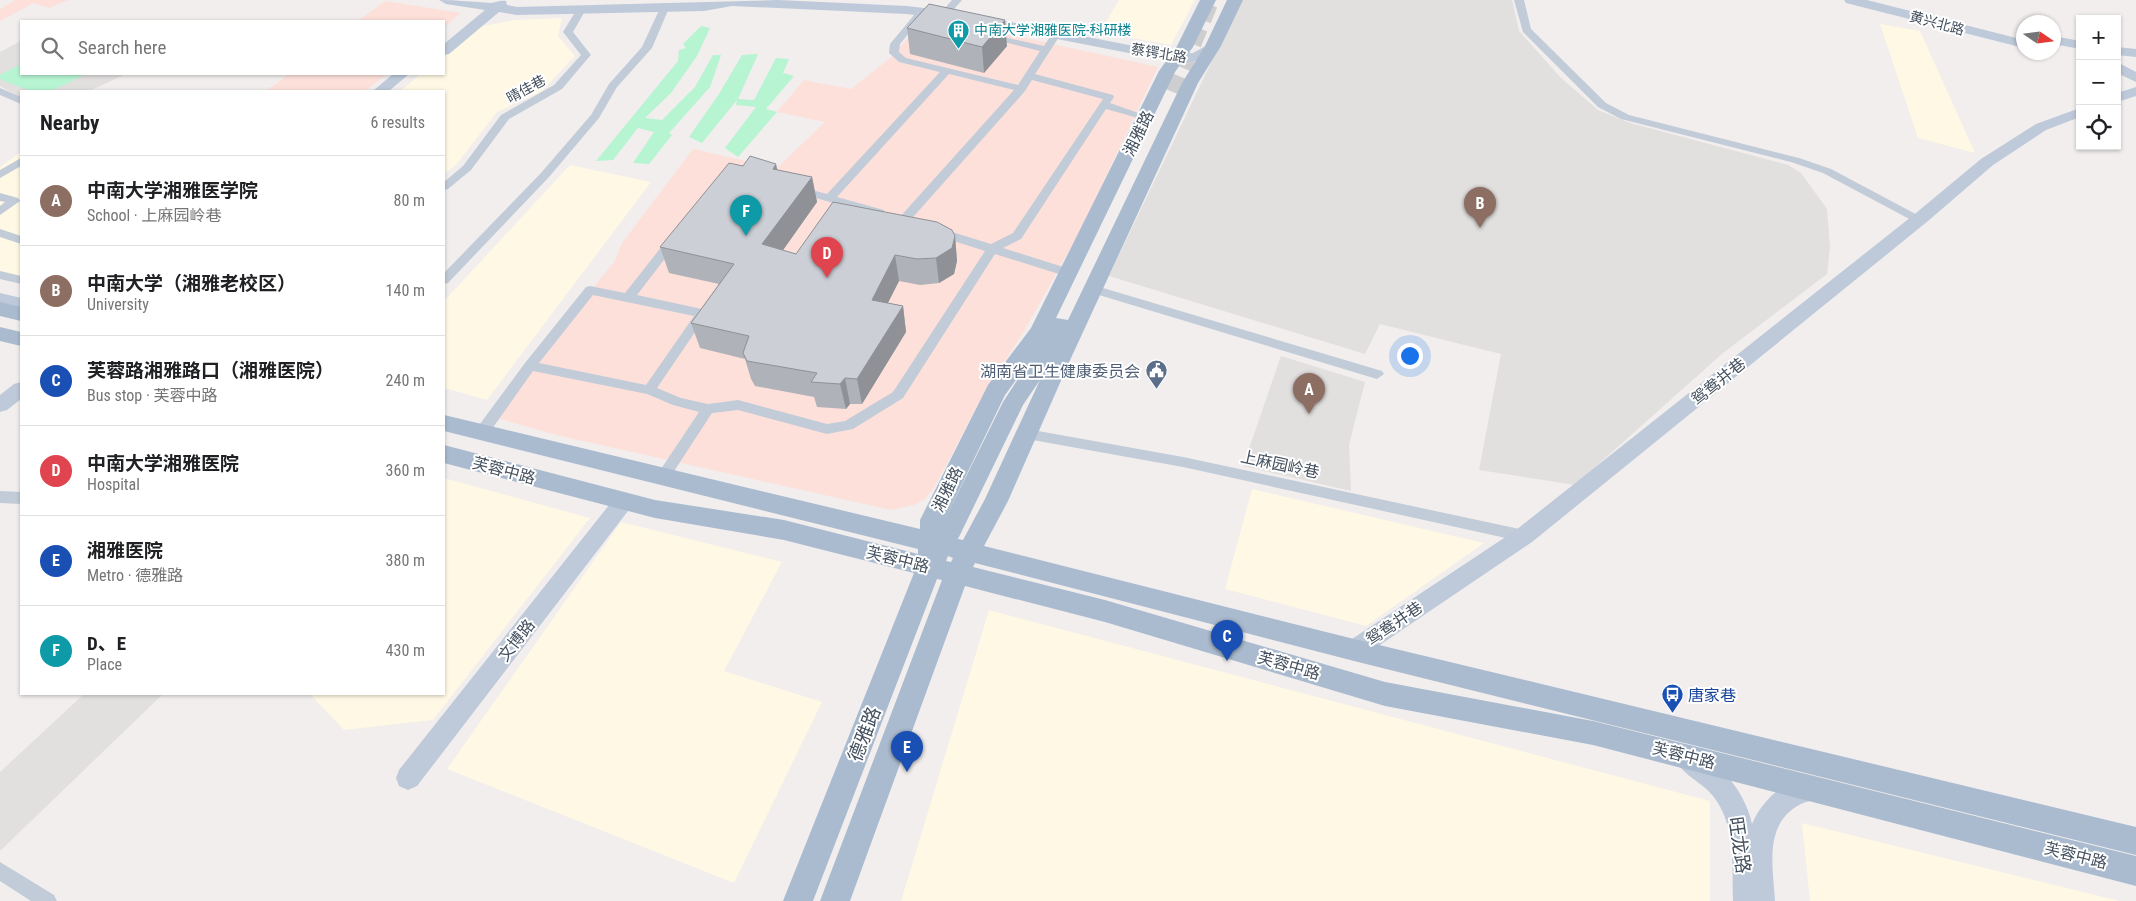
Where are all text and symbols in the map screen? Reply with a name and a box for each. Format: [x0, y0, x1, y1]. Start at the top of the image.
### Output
street label: 黄兴北路 [1908, 8, 1966, 38]
north arrow [2016, 15, 2061, 60]
map controls [2076, 15, 2121, 150]
button: + [2076, 15, 2121, 60]
building icon: 中南大学湘雅医院-科研楼 [946, 18, 970, 49]
search box [20, 20, 445, 75]
place label: 中南大学湘雅医院-科研楼 [974, 22, 1131, 38]
icon: search [38, 34, 66, 62]
text: Search here [78, 36, 166, 59]
street label: 蔡锷北路 [1130, 41, 1188, 65]
button: − [2076, 60, 2121, 105]
street label: 晴佳巷 [504, 72, 548, 106]
button: locate [2076, 105, 2121, 150]
street label: 湘雅路 [1119, 107, 1158, 159]
text: Nearby [40, 111, 99, 135]
text: 6 results [370, 113, 425, 132]
text: 中南大学湘雅医学院 [87, 179, 258, 202]
pin: B [1464, 187, 1496, 228]
text: A [51, 191, 61, 210]
text: 80 m [393, 191, 425, 210]
pin: F [730, 195, 762, 236]
text: School · 上麻园岭巷 [87, 206, 221, 225]
pin: D [811, 237, 843, 278]
text: 中南大学（湘雅老校区） [87, 272, 296, 295]
text: B [52, 281, 60, 300]
text: 140 m [386, 281, 425, 300]
text: University [87, 295, 149, 314]
your location [1397, 343, 1423, 369]
street label: 鸳鸯井巷 [1687, 354, 1749, 409]
text: 芙蓉路湘雅路口（湘雅医院） [87, 359, 334, 382]
public building icon: 湖南省卫生健康委员会 [1144, 359, 1168, 390]
place label: 湖南省卫生健康委员会 [980, 362, 1140, 381]
text: C [51, 371, 61, 390]
text: 240 m [386, 371, 425, 390]
pin: A [1293, 373, 1325, 414]
text: Bus stop · 芙蓉中路 [87, 386, 217, 405]
street label: 上麻园岭巷 [1239, 447, 1321, 482]
text: 中南大学湘雅医院 [87, 452, 239, 475]
street label: 芙蓉中路 [470, 453, 537, 488]
text: D [51, 461, 61, 480]
text: 360 m [386, 461, 425, 480]
street label: 湘雅路 [928, 463, 967, 515]
text: Hospital [87, 475, 140, 494]
text: 湘雅医院 [87, 539, 163, 562]
street label: 芙蓉中路 [865, 543, 931, 576]
text: E [52, 551, 60, 570]
text: 380 m [386, 551, 425, 570]
text: Metro · 德雅路 [87, 566, 183, 585]
street label: 鸳鸯井巷 [1362, 598, 1426, 649]
street label: 文博路 [494, 616, 539, 665]
pin: C [1211, 620, 1243, 661]
text: D、E [87, 632, 126, 655]
text: F [52, 641, 60, 660]
text: 430 m [386, 641, 425, 660]
street label: 芙蓉中路 [1255, 648, 1322, 683]
text: Place [87, 655, 122, 674]
bus stop icon: 唐家巷 [1660, 683, 1684, 714]
place label: 唐家巷 [1688, 686, 1736, 705]
street label: 德雅路 [844, 703, 885, 765]
pin: E [891, 731, 923, 772]
street label: 芙蓉中路 [1651, 739, 1717, 772]
street label: 旺龙路 [1724, 815, 1755, 875]
street label: 芙蓉中路 [2043, 839, 2109, 872]

